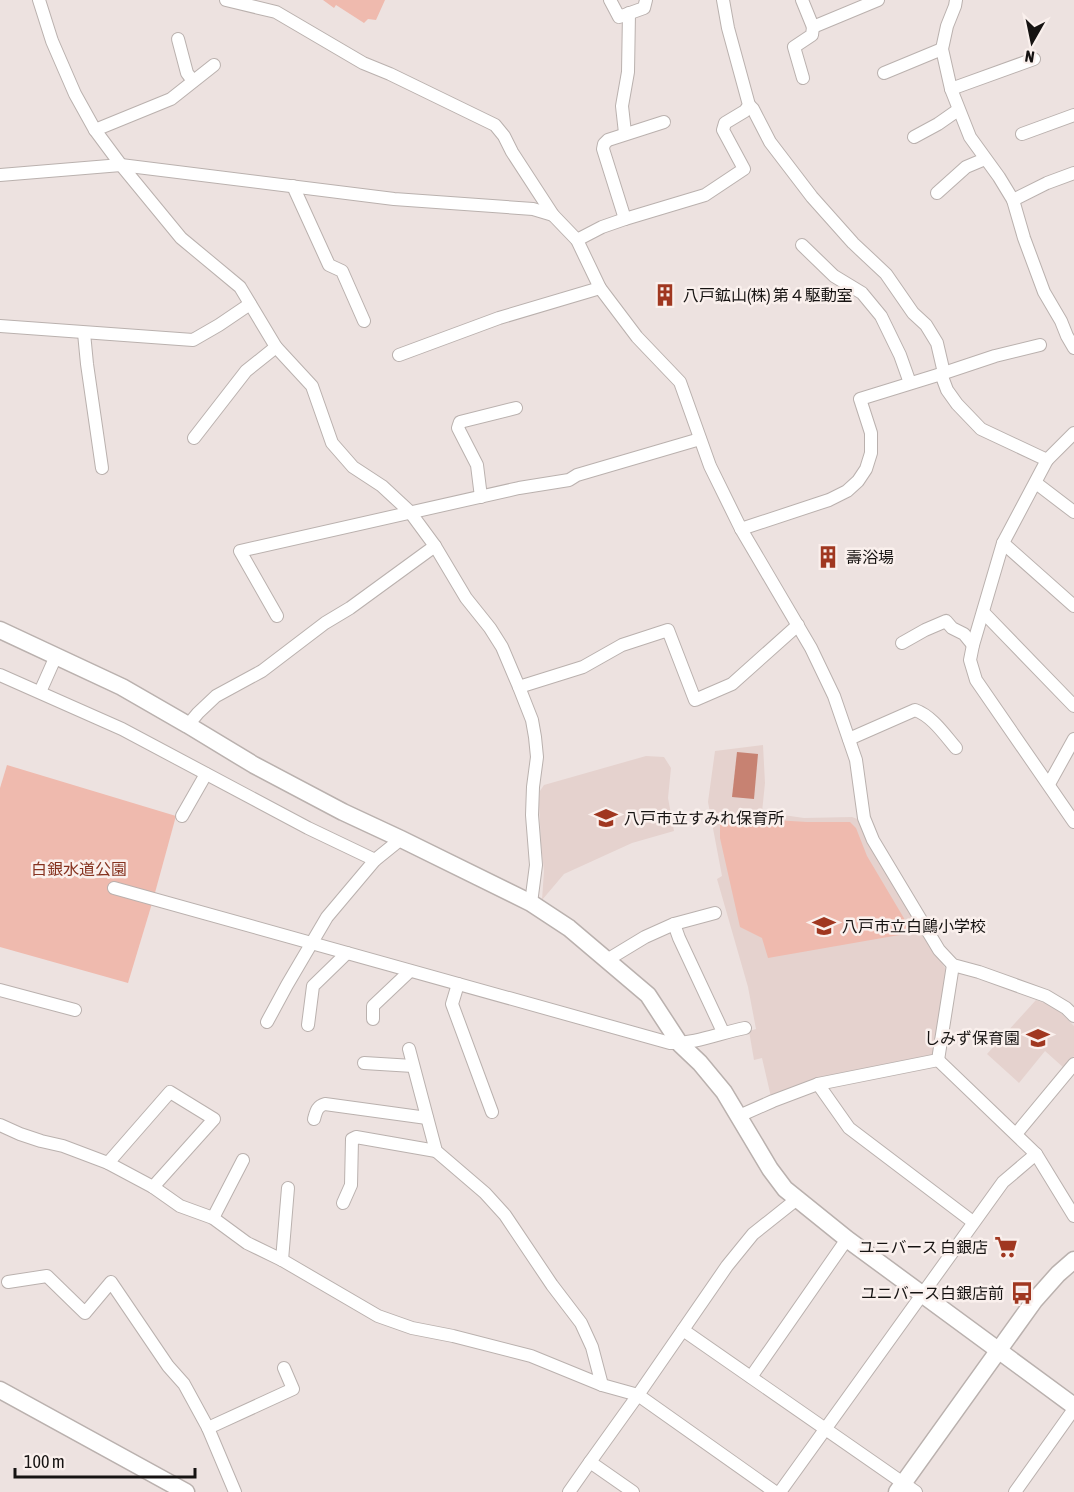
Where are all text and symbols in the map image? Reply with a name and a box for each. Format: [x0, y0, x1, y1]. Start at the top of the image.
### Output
north arrow [1002, 12, 1062, 72]
text: N [1024, 47, 1036, 66]
building icon: 八戸鉱山(株) 第４駆動室 [652, 282, 678, 308]
place label: 八戸鉱山(株) 第４駆動室 [683, 286, 853, 305]
building icon: 壽浴場 [815, 544, 841, 570]
place label: 壽浴場 [846, 548, 894, 566]
school or university icon: 八戸市立すみれ保育所 [593, 805, 619, 831]
place label: 八戸市立すみれ保育所 [624, 809, 784, 827]
park label: 白銀水道公園 [31, 860, 127, 878]
school or university icon: 八戸市立白鷗小学校 [811, 913, 837, 939]
place label: 八戸市立白鷗小学校 [842, 917, 986, 935]
school or university icon: しみず保育園 [1025, 1025, 1051, 1051]
place label: しみず保育園 [924, 1029, 1020, 1047]
supermarket icon: ユニバース 白銀店 [993, 1234, 1019, 1260]
place label: ユニバース 白銀店 [859, 1238, 988, 1256]
bus stop icon: ユニバース白銀店前 [1009, 1280, 1035, 1306]
place label: ユニバース白銀店前 [861, 1284, 1004, 1302]
scale bar [15, 1441, 195, 1479]
text: 100 m [24, 1451, 65, 1472]

